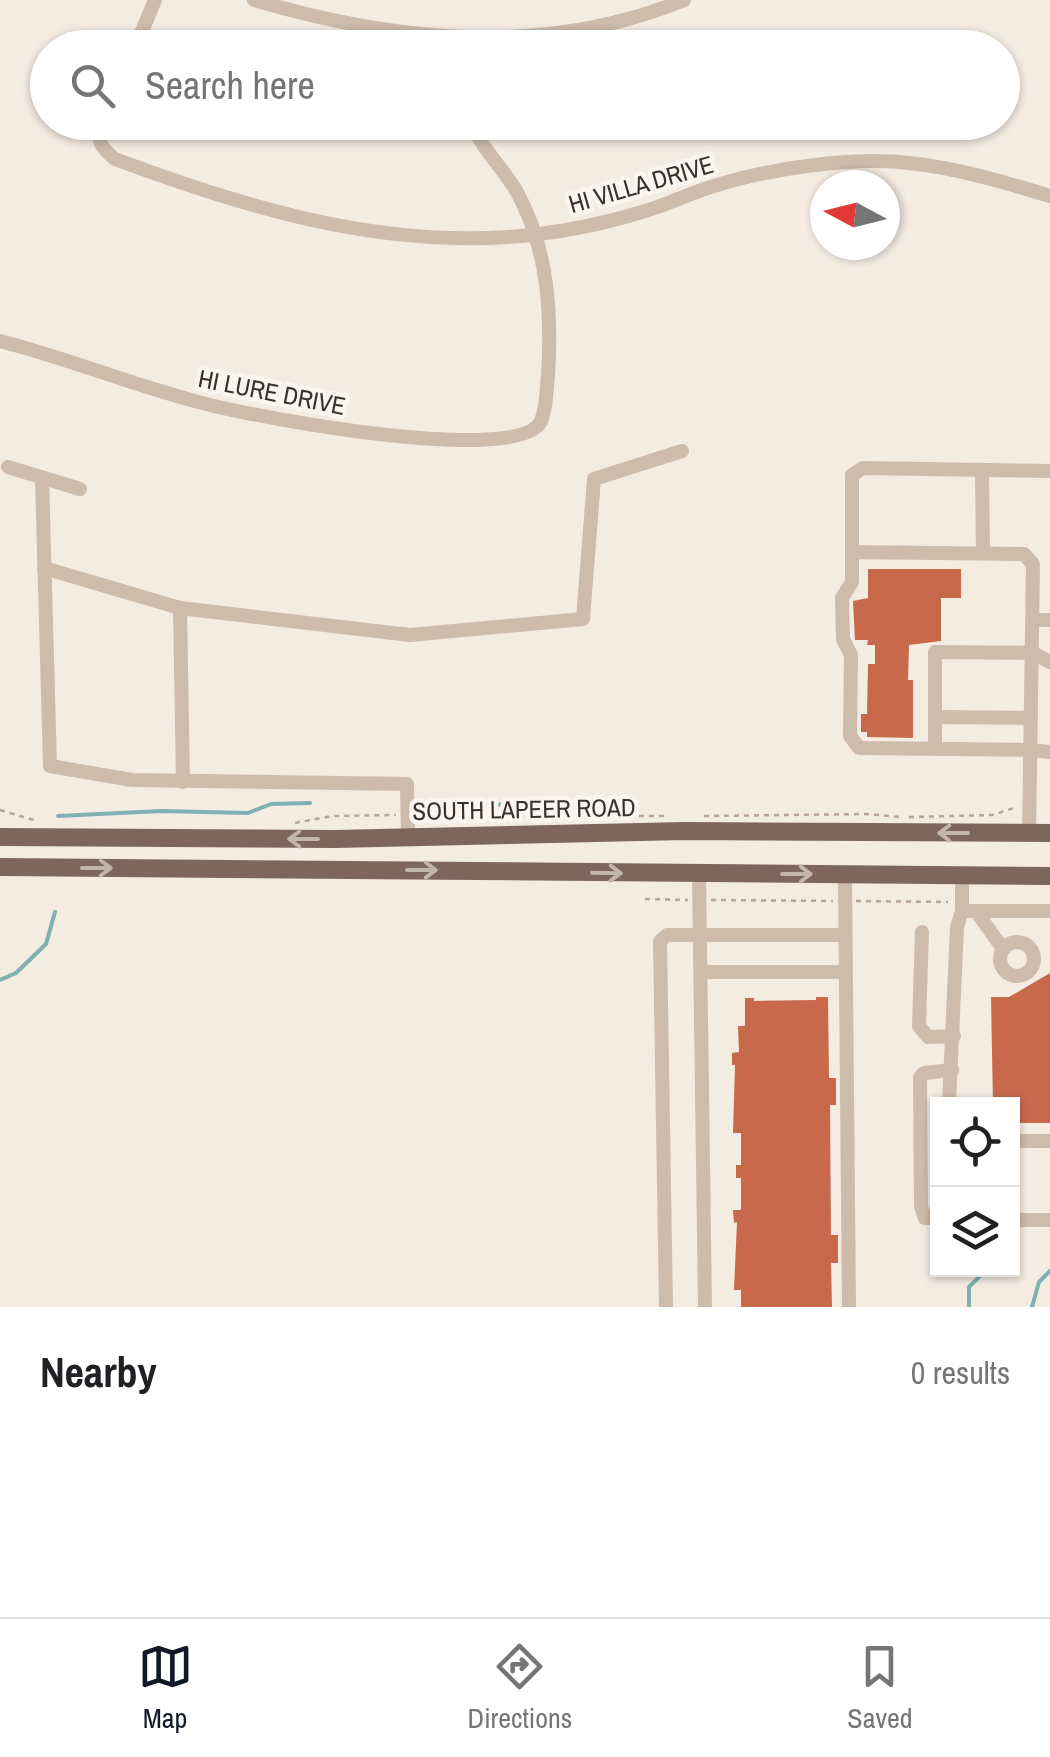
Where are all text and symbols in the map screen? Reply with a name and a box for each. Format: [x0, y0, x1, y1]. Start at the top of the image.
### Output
search box [30, 30, 1020, 140]
icon: search [65, 58, 120, 113]
text: Search here [145, 60, 315, 111]
street label: HI VILLA DRIVE [565, 147, 717, 221]
north arrow [810, 170, 900, 260]
street label: HI LURE DRIVE [196, 361, 348, 423]
street label: SOUTH LAPEER ROAD [412, 790, 636, 828]
one-way arrow [937, 824, 970, 842]
one-way arrow [287, 829, 319, 848]
one-way arrow [80, 858, 113, 878]
one-way arrow [406, 860, 438, 880]
one-way arrow [590, 864, 622, 882]
one-way arrow [780, 864, 812, 884]
map controls [930, 1097, 1020, 1277]
button: locate [930, 1097, 1020, 1187]
button: layers [930, 1187, 1020, 1277]
text: Nearby [40, 1344, 157, 1400]
text: 0 results [911, 1351, 1010, 1394]
tab: Map [138, 1639, 193, 1737]
tab: Directions [468, 1639, 572, 1737]
tab: Saved [847, 1639, 912, 1737]

